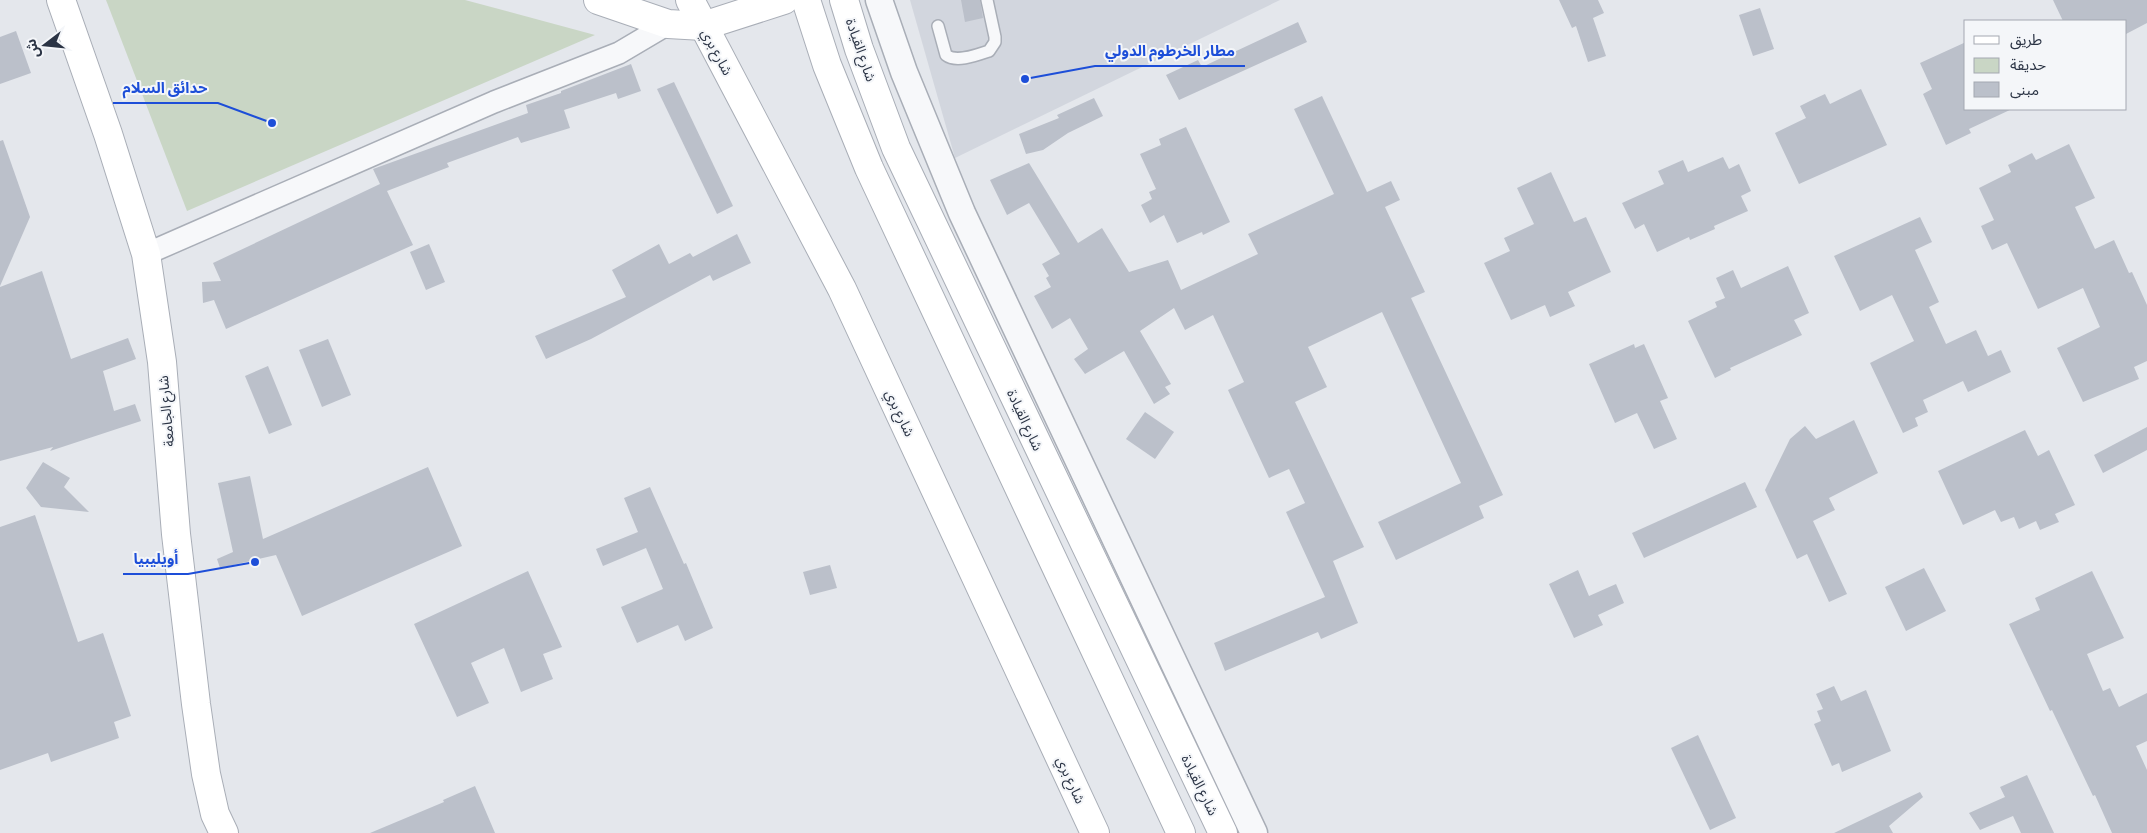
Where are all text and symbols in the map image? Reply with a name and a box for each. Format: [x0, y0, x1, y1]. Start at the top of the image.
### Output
street label: شارع القيادة [840, 16, 880, 85]
north arrow [20, 20, 70, 70]
legend [1964, 20, 2127, 110]
street label: شارع بري [695, 26, 737, 79]
text: طريق [2010, 30, 2042, 51]
text: ش [21, 36, 46, 60]
callout: مطار الخرطوم الدولي [1095, 36, 1245, 66]
text: مطار الخرطوم الدولي [1105, 41, 1235, 62]
text: حديقة [2010, 55, 2046, 76]
callout: حدائق السلام [113, 73, 218, 103]
text: حدائق السلام [123, 78, 208, 99]
text: مبنى [2010, 80, 2039, 101]
street label: شارع الجامعة [154, 374, 180, 447]
street label: شارع القيادة [1001, 386, 1047, 454]
street label: شارع بري [879, 387, 919, 440]
callout: أويليبيا [123, 544, 188, 574]
text: أويليبيا [134, 549, 178, 570]
street label: شارع القيادة [1176, 752, 1222, 819]
street label: شارع بري [1051, 753, 1089, 807]

